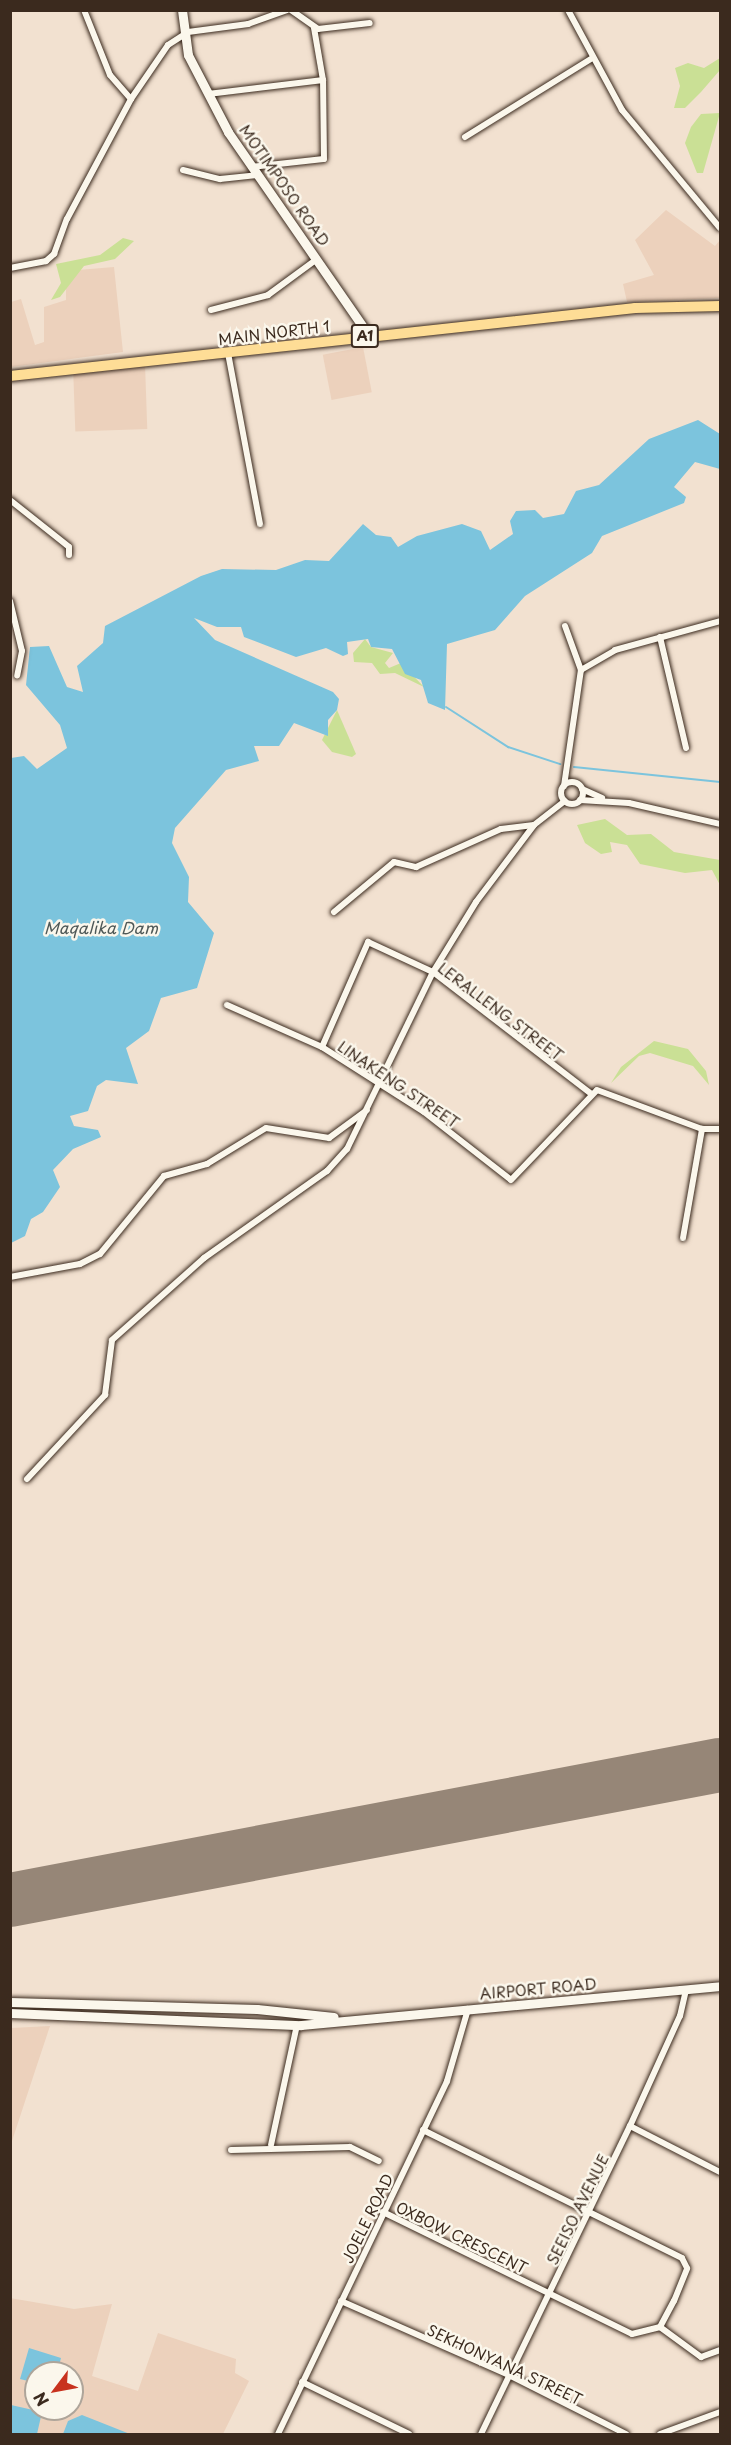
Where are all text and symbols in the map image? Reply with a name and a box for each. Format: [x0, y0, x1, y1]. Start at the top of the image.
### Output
street label: MOTIMPOSO ROAD [236, 120, 334, 250]
street label: MAIN NORTH 1 [216, 316, 332, 348]
road number: A1 [350, 325, 380, 347]
water label: Maqalika Dam [44, 917, 158, 937]
street label: LERALLENG STREET [434, 958, 568, 1064]
street label: LINAKENG STREET [335, 1036, 463, 1132]
street label: AIRPORT ROAD [479, 1974, 597, 2002]
street label: SEEISO AVENUE [542, 2151, 612, 2267]
street label: JOELE ROAD [337, 2170, 397, 2266]
street label: OXBOW CRESCENT [393, 2197, 531, 2277]
street label: SEKHONYANA STREET [424, 2320, 586, 2408]
north arrow [24, 2361, 84, 2421]
text: N [27, 2388, 54, 2411]

